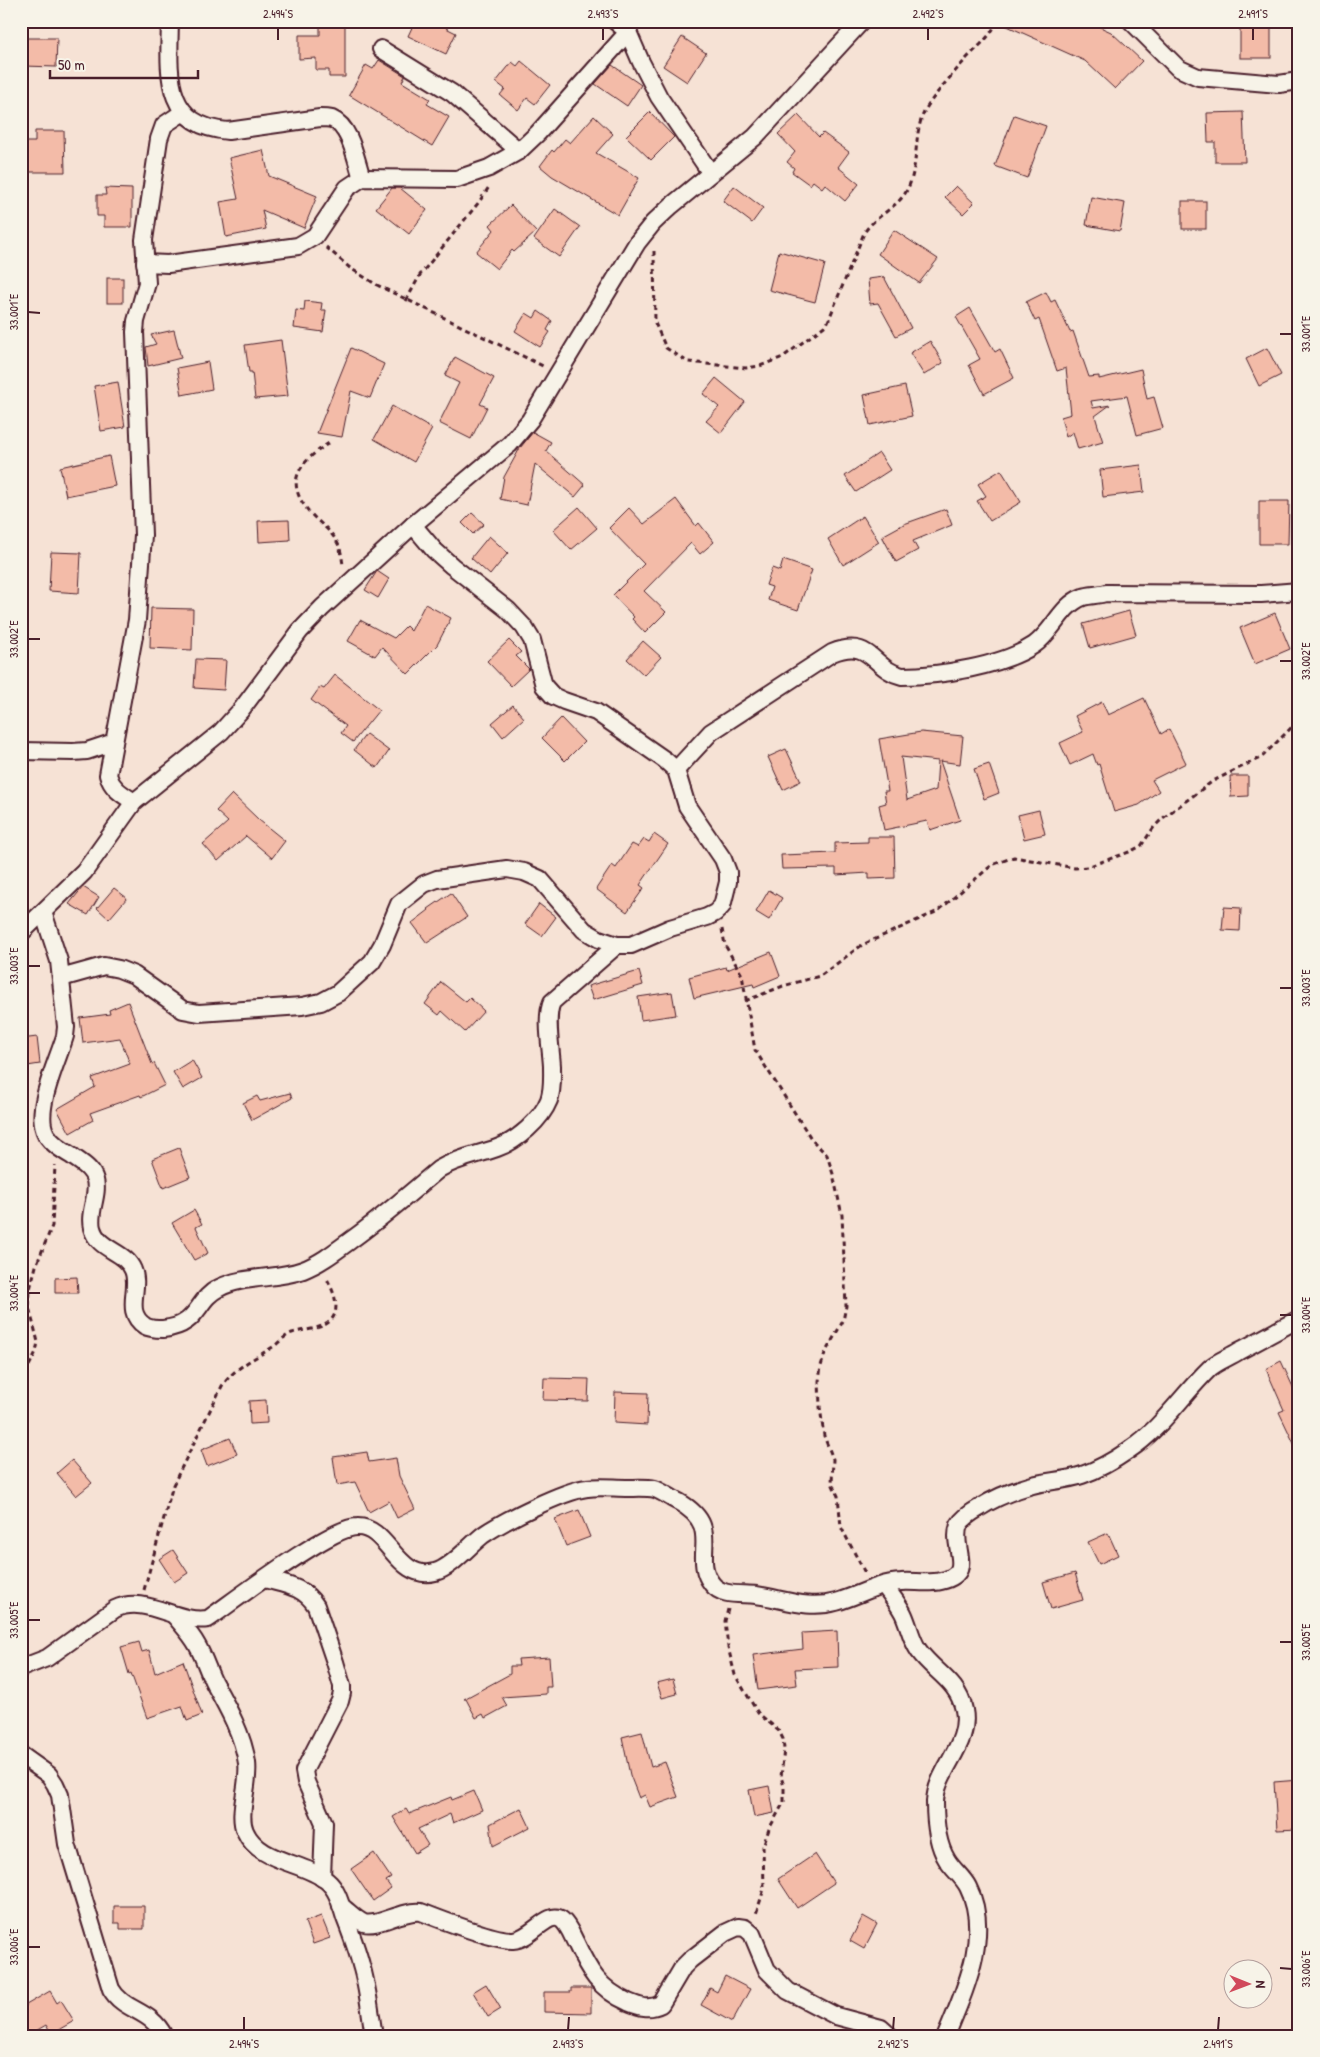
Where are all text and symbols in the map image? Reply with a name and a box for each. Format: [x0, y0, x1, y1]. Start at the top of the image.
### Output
text: 2.494°S [263, 5, 293, 22]
text: 2.493°S [588, 5, 619, 22]
text: 2.492°S [913, 5, 944, 22]
text: 2.491°S [1238, 5, 1268, 22]
scale bar [50, 48, 198, 80]
text: 50 m [58, 54, 85, 75]
text: 33.001°E [5, 293, 22, 330]
text: 33.001°E [1297, 315, 1314, 352]
text: 33.002°E [5, 619, 22, 658]
text: 33.002°E [1297, 641, 1314, 680]
text: 33.003°E [5, 947, 22, 985]
text: 33.003°E [1297, 969, 1314, 1007]
text: 33.004°E [5, 1274, 22, 1311]
text: 33.004°E [1297, 1296, 1314, 1333]
text: 33.005°E [5, 1601, 22, 1639]
text: 33.005°E [1297, 1623, 1314, 1661]
text: 33.006°E [5, 1928, 22, 1965]
text: 33.006°E [1297, 1950, 1314, 1987]
north arrow [1222, 1960, 1272, 2010]
text: N [1252, 1980, 1271, 1989]
text: 2.494°S [229, 2035, 259, 2052]
text: 2.493°S [553, 2035, 584, 2052]
text: 2.492°S [878, 2035, 909, 2052]
text: 2.491°S [1203, 2035, 1233, 2052]

